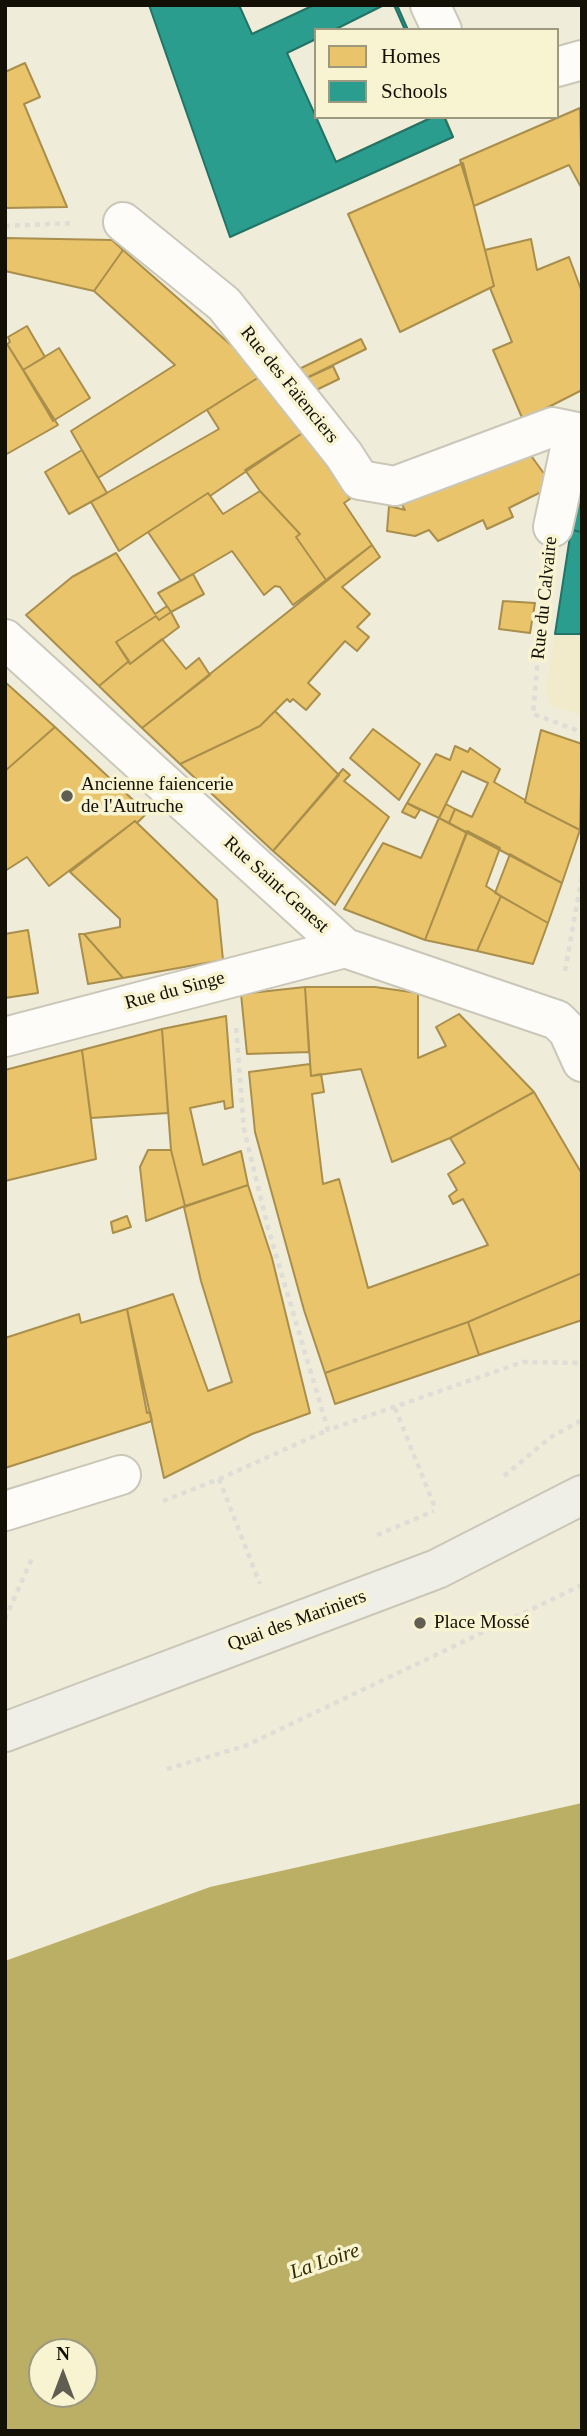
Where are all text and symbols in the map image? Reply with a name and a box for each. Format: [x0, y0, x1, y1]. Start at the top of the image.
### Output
legend [314, 28, 559, 119]
text: Homes [381, 44, 441, 68]
text: Schools [381, 79, 448, 103]
street label: Rue des Faïenciers [235, 322, 343, 448]
street label: Rue du Calvaire [527, 535, 563, 661]
place label: Ancienne faiencerie de l'Autruche [81, 774, 233, 818]
marker: Ancienne faiencerie de l'Autruche [59, 788, 75, 804]
street label: Rue Saint-Genest [219, 832, 333, 938]
street label: Rue du Singe [123, 967, 227, 1015]
street label: Quai des Mariniers [225, 1585, 369, 1657]
place label: Place Mossé [434, 1612, 530, 1634]
marker: Place Mossé [412, 1615, 428, 1631]
water label: La Loire [287, 2238, 363, 2286]
north arrow [28, 2338, 98, 2408]
text: N [56, 2343, 70, 2364]

